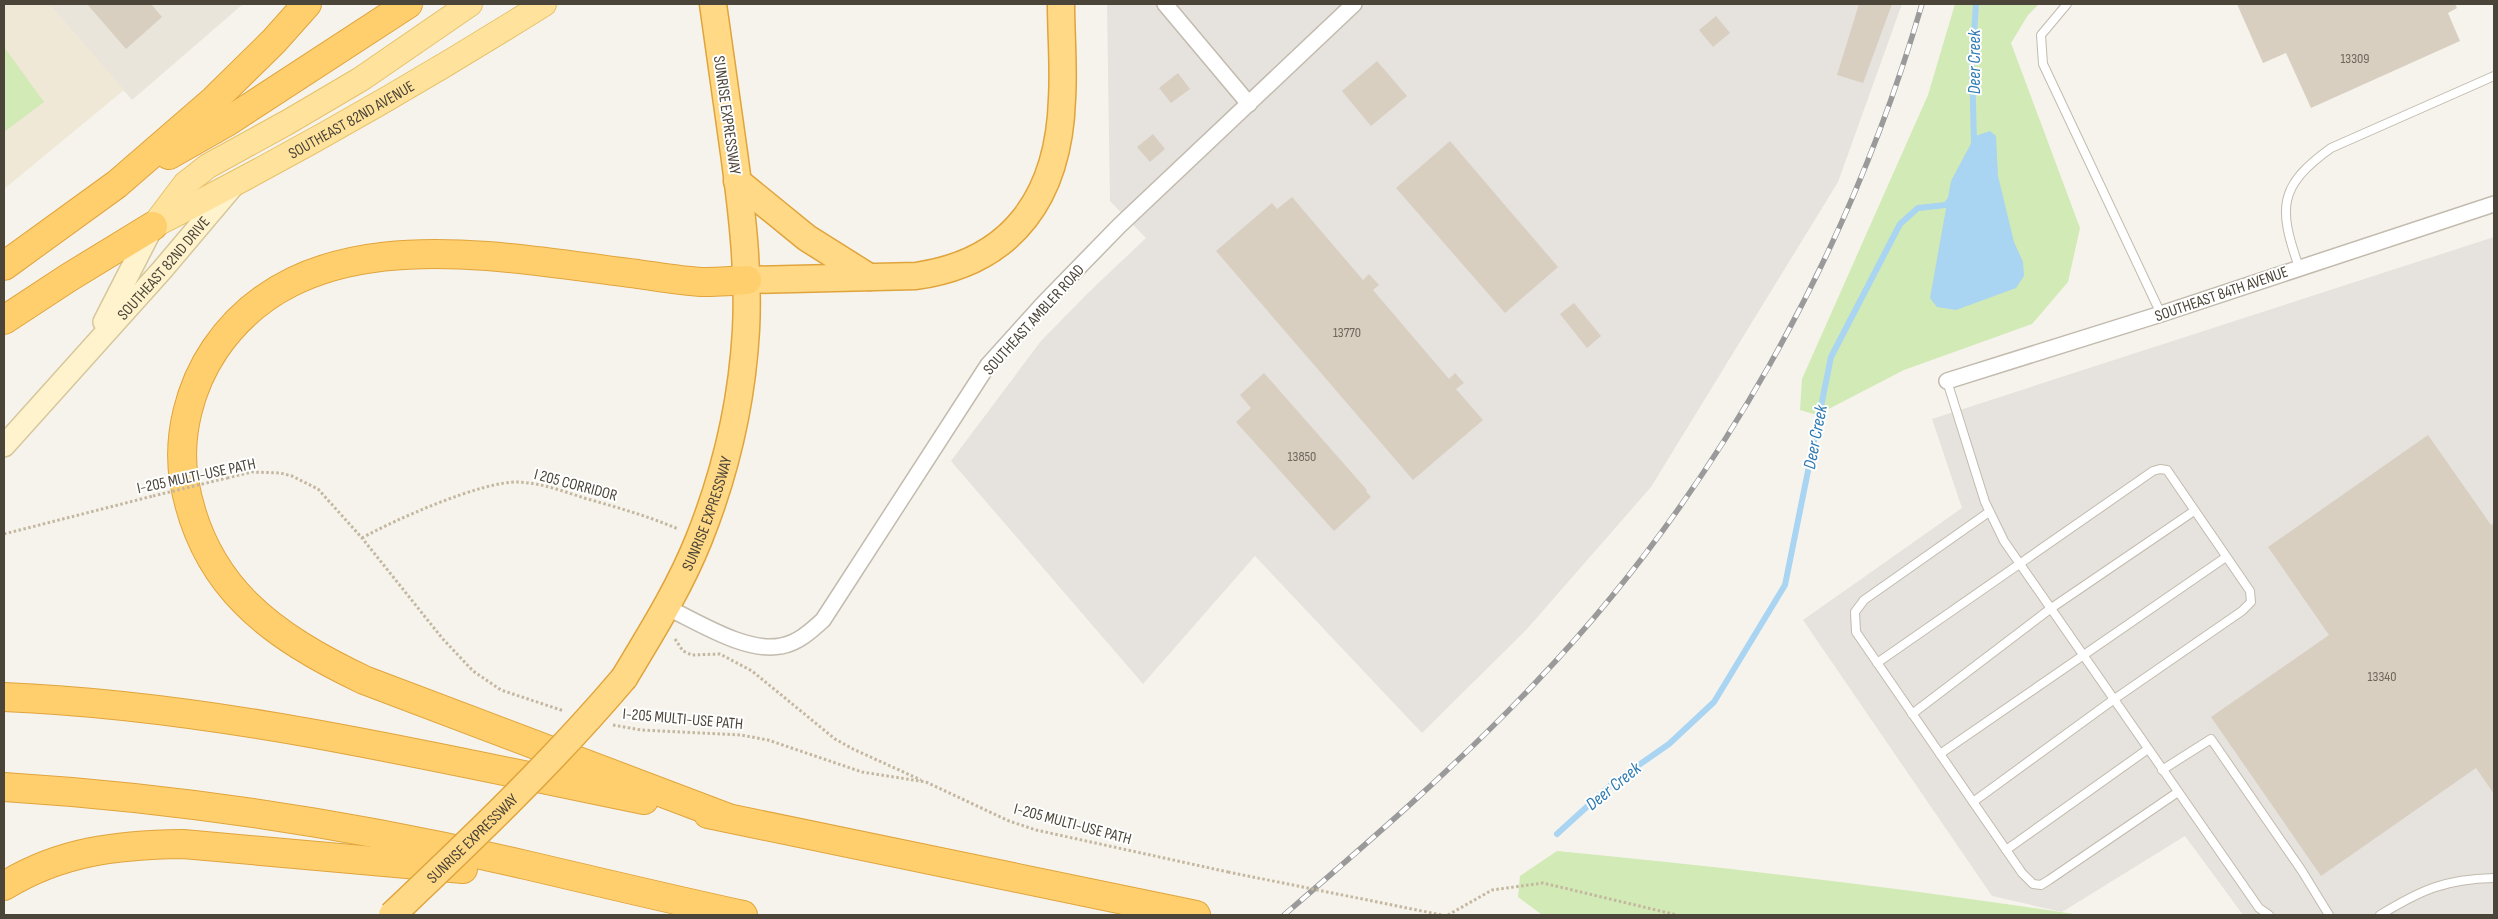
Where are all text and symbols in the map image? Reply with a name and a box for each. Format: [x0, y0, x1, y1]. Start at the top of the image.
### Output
water label: Deer Creek [1964, 28, 1985, 94]
house number: 13309 [2340, 50, 2370, 67]
street label: SUNRISE EXPRESSWAY [709, 55, 744, 176]
street label: SOUTHEAST 82ND AVENUE [285, 77, 418, 164]
street label: SOUTHEAST 82ND DRIVE [114, 213, 214, 324]
street label: SOUTHEAST AMBLER ROAD [980, 261, 1089, 379]
street label: SOUTHEAST 84TH AVENUE [2152, 263, 2291, 326]
house number: 13770 [1333, 324, 1361, 341]
water label: Deer Creek [1799, 402, 1832, 471]
house number: 13850 [1288, 448, 1316, 465]
street label: SUNRISE EXPRESSWAY [678, 454, 737, 574]
street label: I-205 MULTI-USE PATH [135, 455, 257, 498]
street label: I 205 CORRIDOR [532, 465, 619, 506]
house number: 13340 [2368, 668, 2396, 685]
street label: I-205 MULTI-USE PATH [622, 705, 744, 734]
water label: Deer Creek [1582, 757, 1646, 815]
street label: SUNRISE EXPRESSWAY [423, 790, 523, 888]
street label: I-205 MULTI-USE PATH [1012, 800, 1133, 849]

